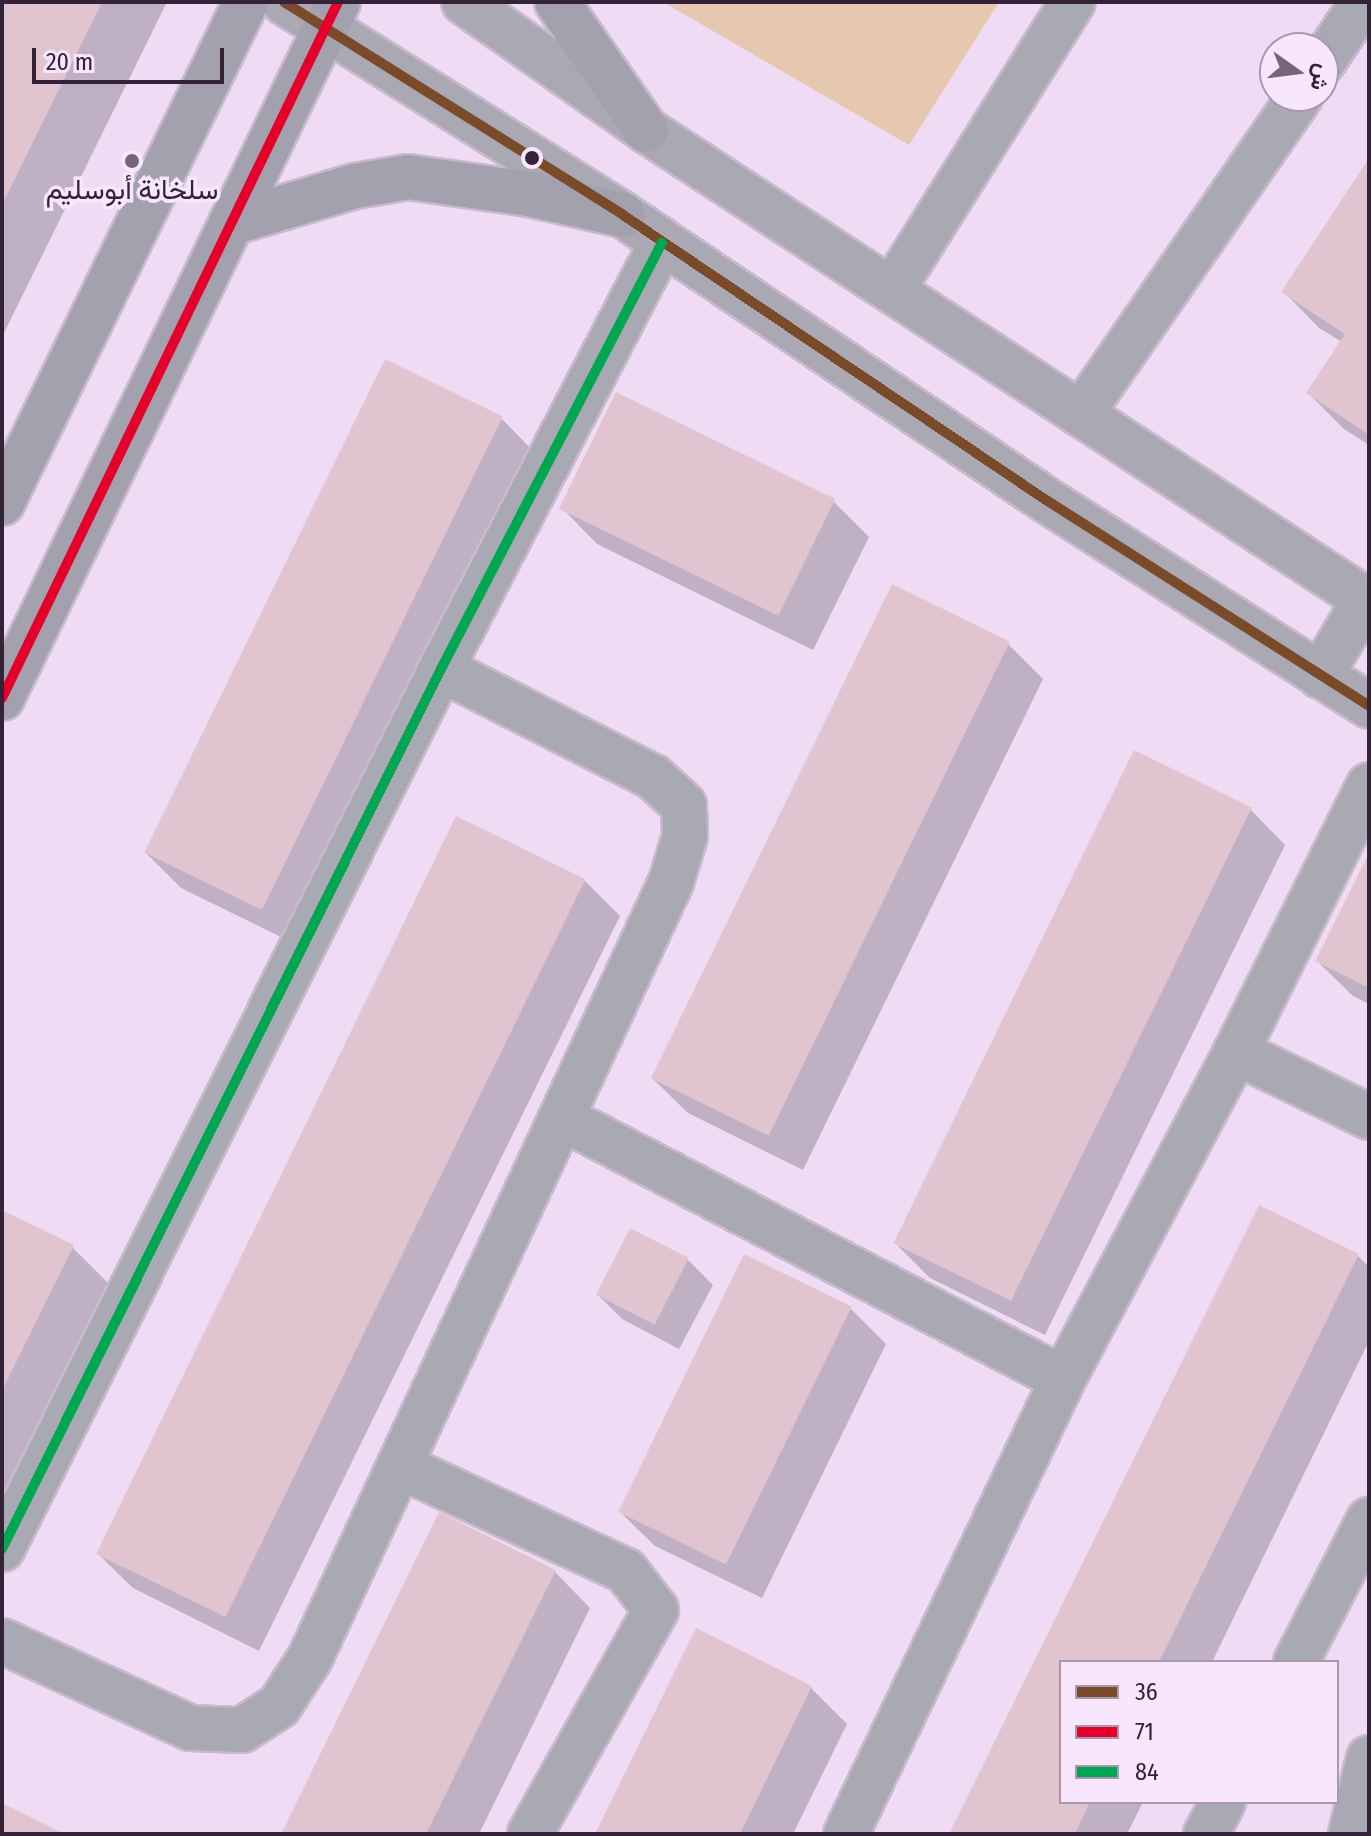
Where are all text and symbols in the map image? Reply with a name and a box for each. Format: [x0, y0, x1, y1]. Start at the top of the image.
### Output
scale bar [36, 32, 228, 82]
north arrow [1259, 32, 1339, 112]
text: 20 m [46, 48, 93, 76]
text: ش [1305, 61, 1337, 94]
unlabelled marker [524, 150, 540, 166]
marker: سلخانة أبوسليم [123, 152, 141, 170]
place label: سلخانة أبوسليم [46, 173, 218, 207]
legend [1059, 1660, 1339, 1804]
text: 36 [1135, 1678, 1158, 1706]
text: 71 [1135, 1718, 1154, 1746]
text: 84 [1135, 1758, 1159, 1786]

